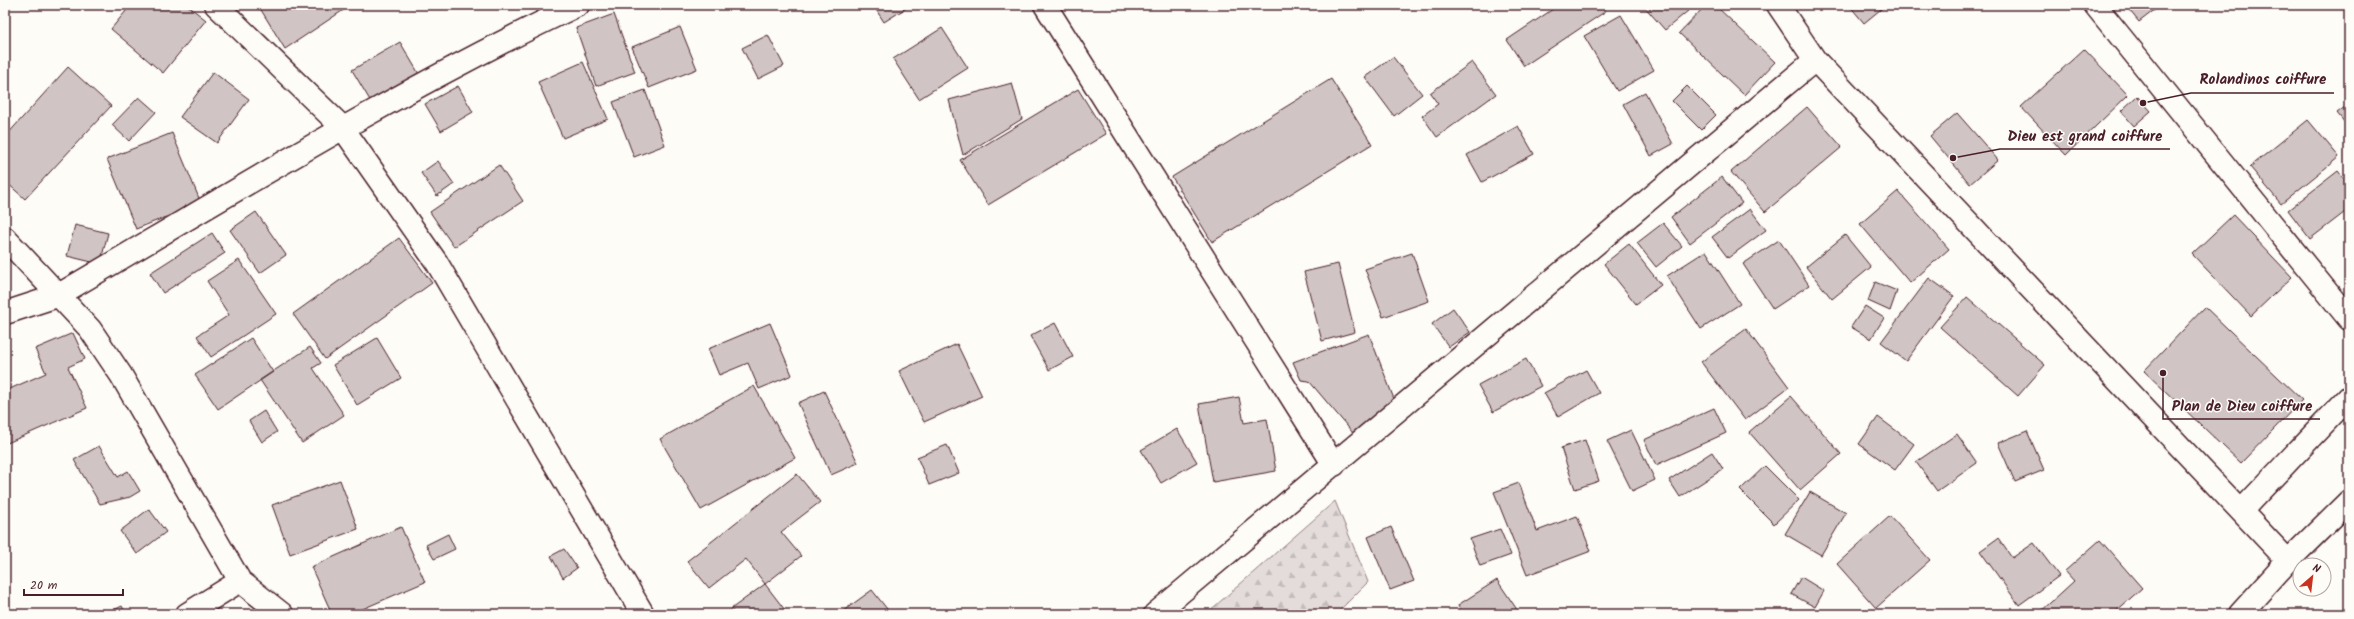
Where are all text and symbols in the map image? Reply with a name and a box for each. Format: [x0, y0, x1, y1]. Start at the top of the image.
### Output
callout: Rolandinos coiffure [2191, 66, 2334, 93]
text: Rolandinos coiffure [2200, 68, 2327, 92]
callout: Dieu est grand coiffure [2000, 122, 2170, 149]
text: Dieu est grand coiffure [2008, 125, 2163, 149]
callout: Plan de Dieu coiffure [2163, 392, 2320, 419]
text: Plan de Dieu coiffure [2172, 395, 2313, 419]
north arrow [2292, 557, 2332, 597]
text: N [2309, 559, 2324, 579]
scale bar [24, 571, 123, 597]
text: 20 m [30, 576, 58, 595]

